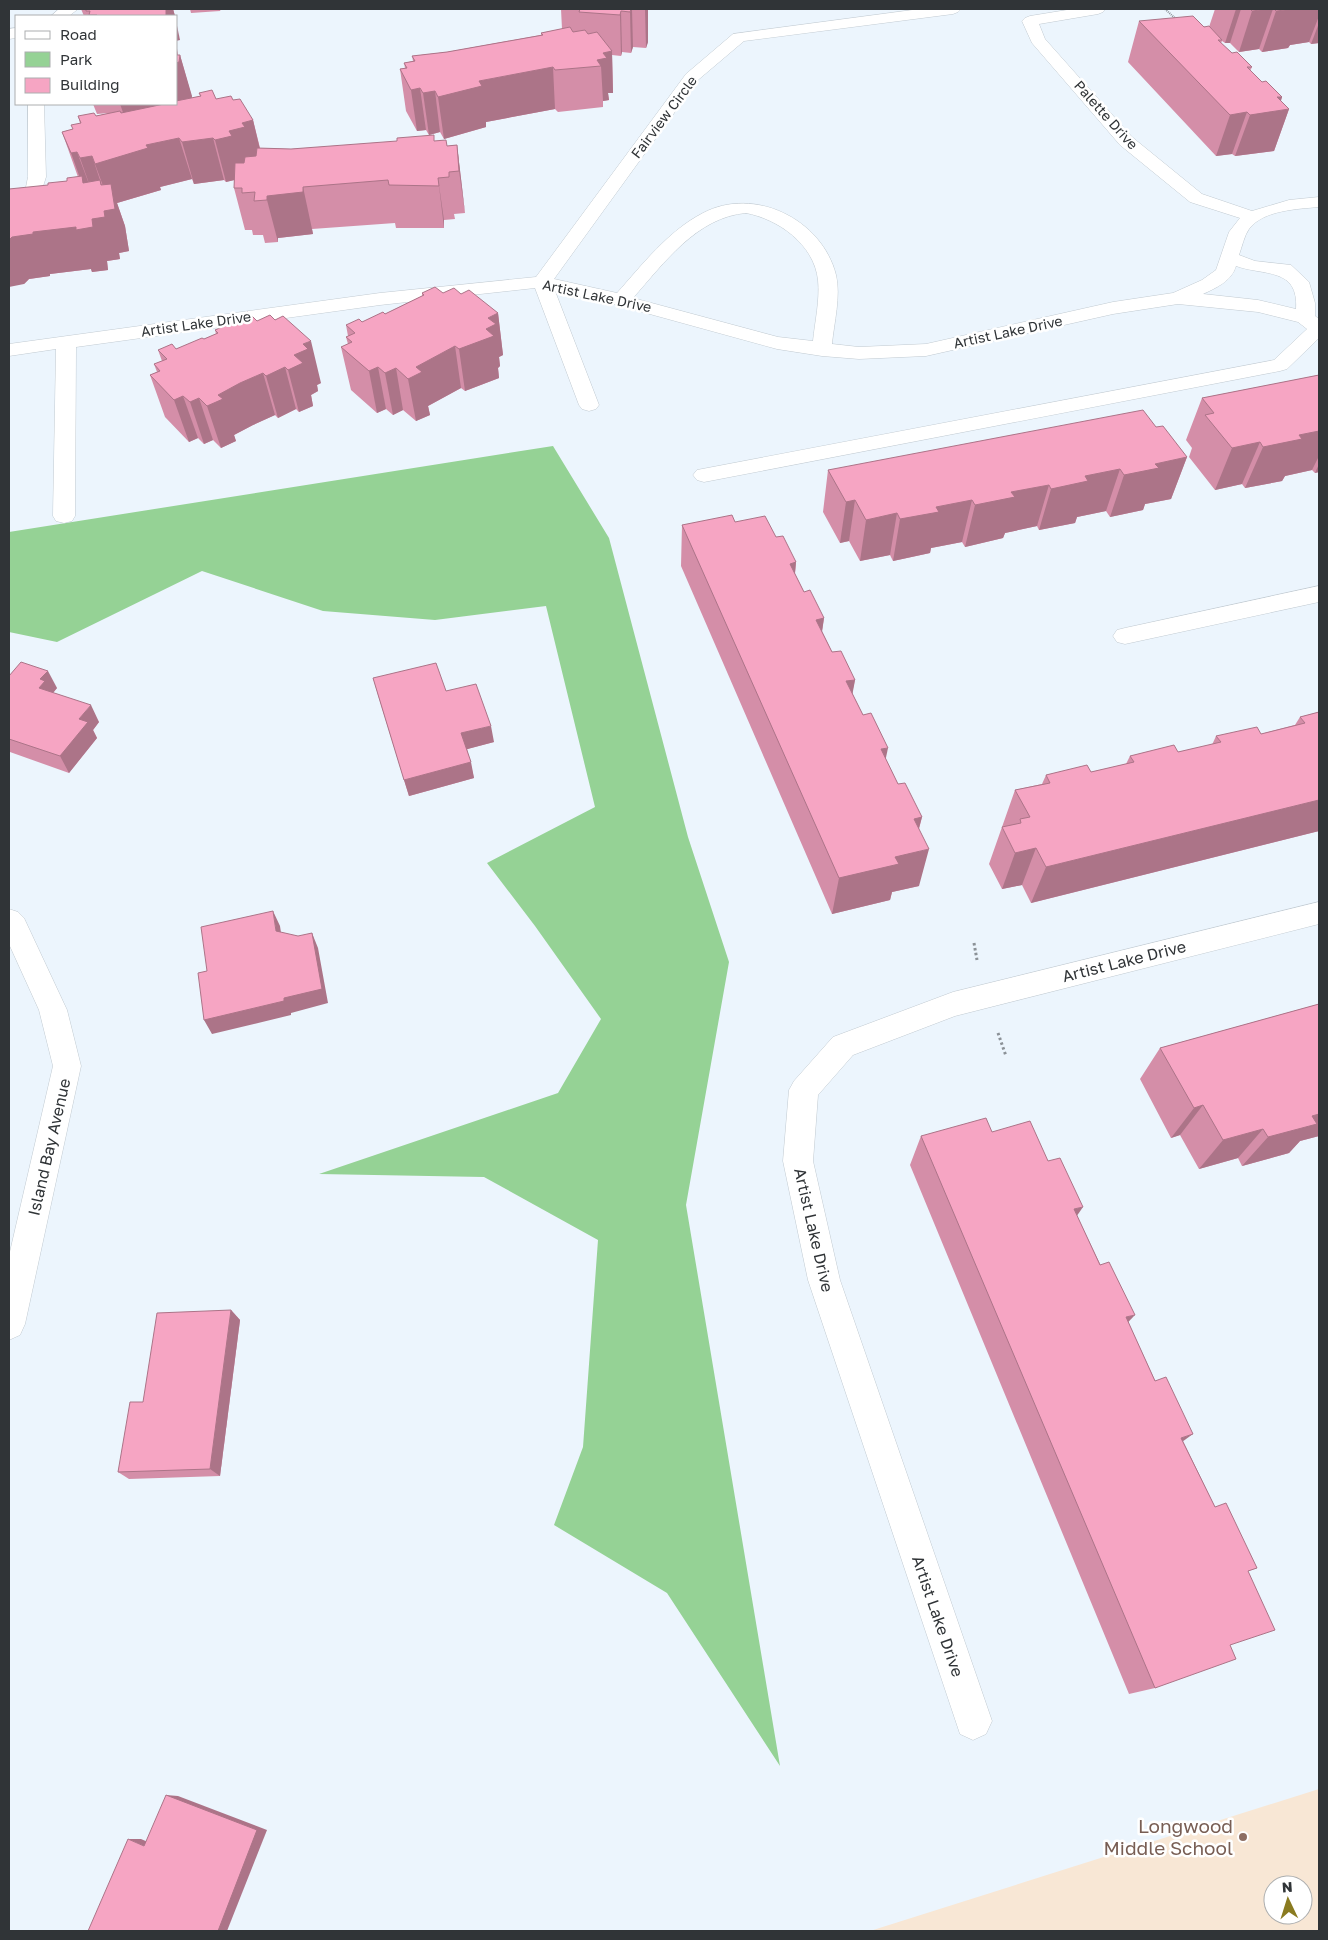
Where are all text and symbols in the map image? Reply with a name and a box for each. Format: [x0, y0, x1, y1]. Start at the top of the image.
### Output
legend [15, 15, 178, 105]
text: Road [60, 25, 97, 43]
text: Park [60, 50, 93, 68]
street label: Fairview Circle [627, 72, 700, 161]
text: Building [60, 75, 120, 93]
street label: Palette Drive [1071, 77, 1142, 153]
street label: Artist Lake Drive [541, 276, 653, 315]
street label: Artist Lake Drive [140, 307, 252, 340]
street label: Artist Lake Drive [952, 312, 1064, 351]
street label: Artist Lake Drive [1060, 936, 1188, 986]
street label: Island Bay Avenue [23, 1076, 75, 1218]
street label: Artist Lake Drive [790, 1166, 838, 1294]
street label: Artist Lake Drive [908, 1553, 968, 1679]
place label: Longwood Middle School [1103, 1814, 1233, 1859]
marker: Longwood Middle School [1237, 1831, 1249, 1843]
north arrow [1263, 1875, 1313, 1925]
text: N [1281, 1878, 1293, 1895]

